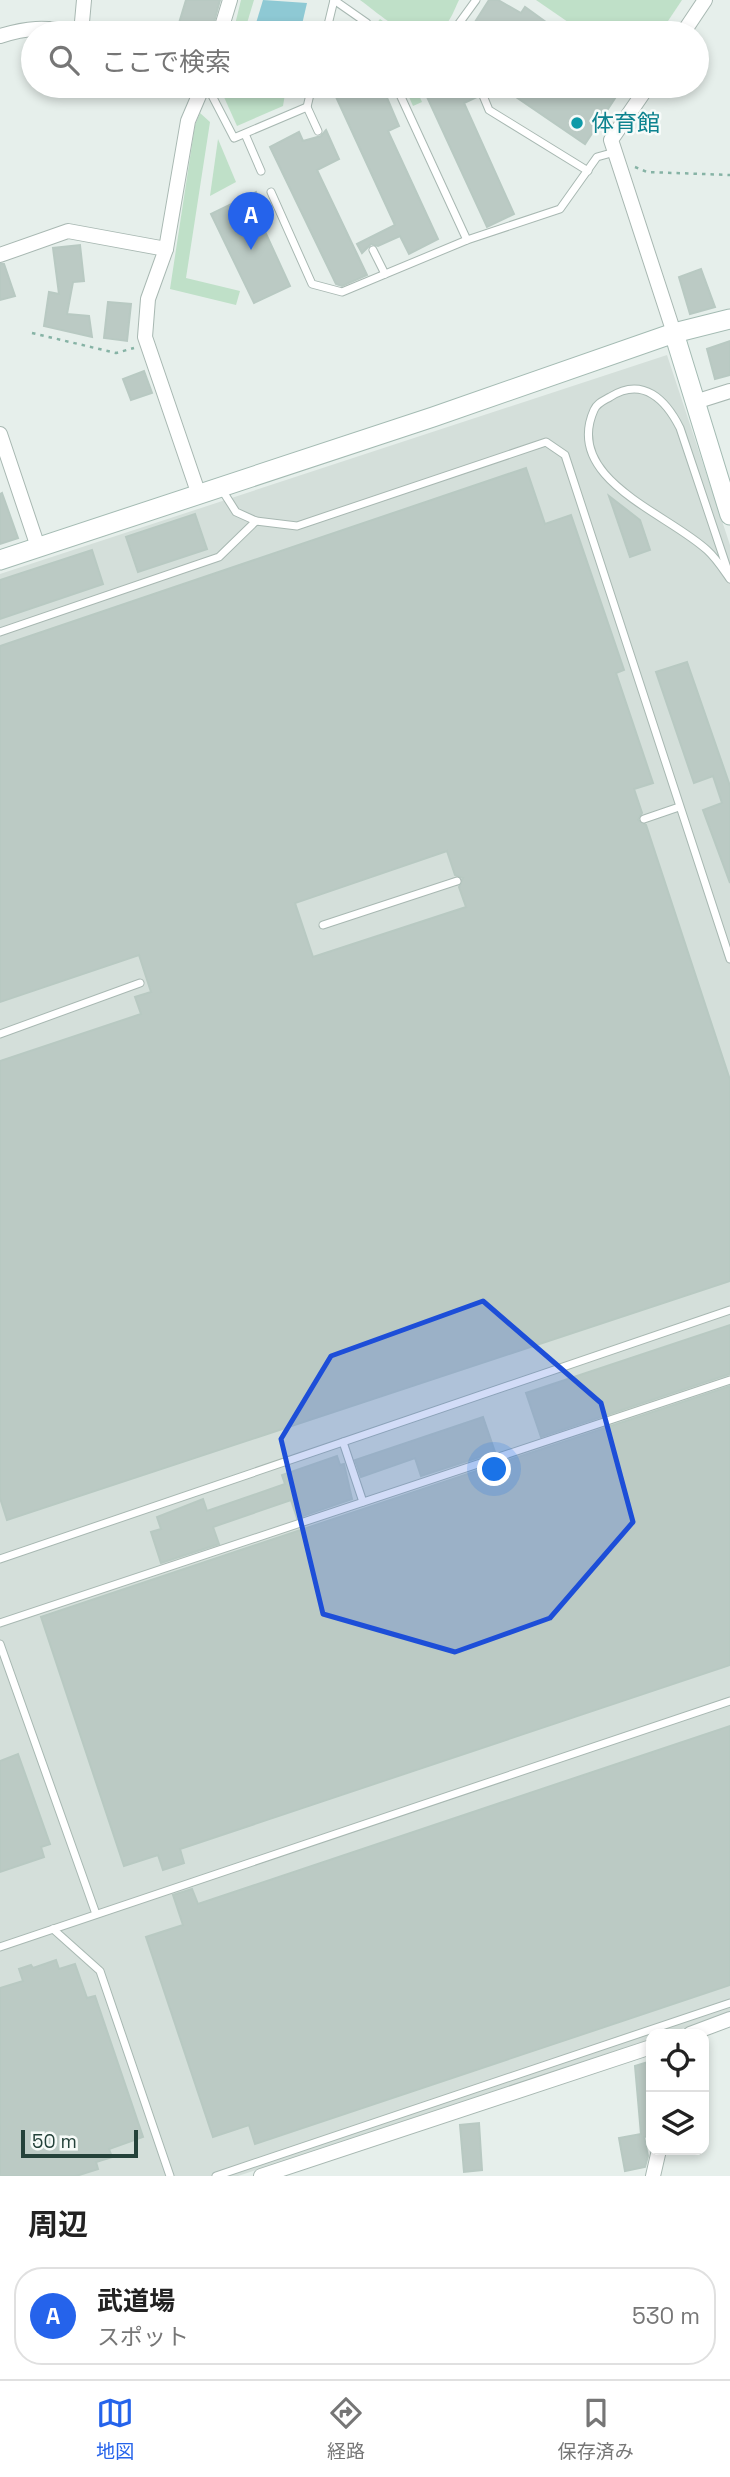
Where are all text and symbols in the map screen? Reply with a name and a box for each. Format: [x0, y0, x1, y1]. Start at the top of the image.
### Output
search box [21, 21, 709, 98]
icon: search [45, 41, 83, 79]
text: ここで検索 [101, 45, 231, 79]
place label: 体育館 [591, 108, 660, 138]
marker: 体育館 [569, 115, 585, 131]
pin: A [228, 192, 274, 250]
your location [477, 1452, 511, 1486]
map controls [646, 2029, 709, 2155]
button: locate [646, 2029, 709, 2092]
button: layers [646, 2092, 709, 2155]
scale bar [21, 2127, 138, 2159]
text: 50 m [32, 2129, 77, 2154]
text: 周辺 [28, 2205, 88, 2244]
text: 武道場 [97, 2284, 175, 2318]
text: A [46, 2301, 60, 2331]
text: 530 m [632, 2301, 700, 2331]
text: スポット [97, 2322, 189, 2352]
tab: 地図 [96, 2394, 134, 2464]
tab: 経路 [327, 2394, 365, 2464]
tab: 保存済み [558, 2394, 634, 2464]

